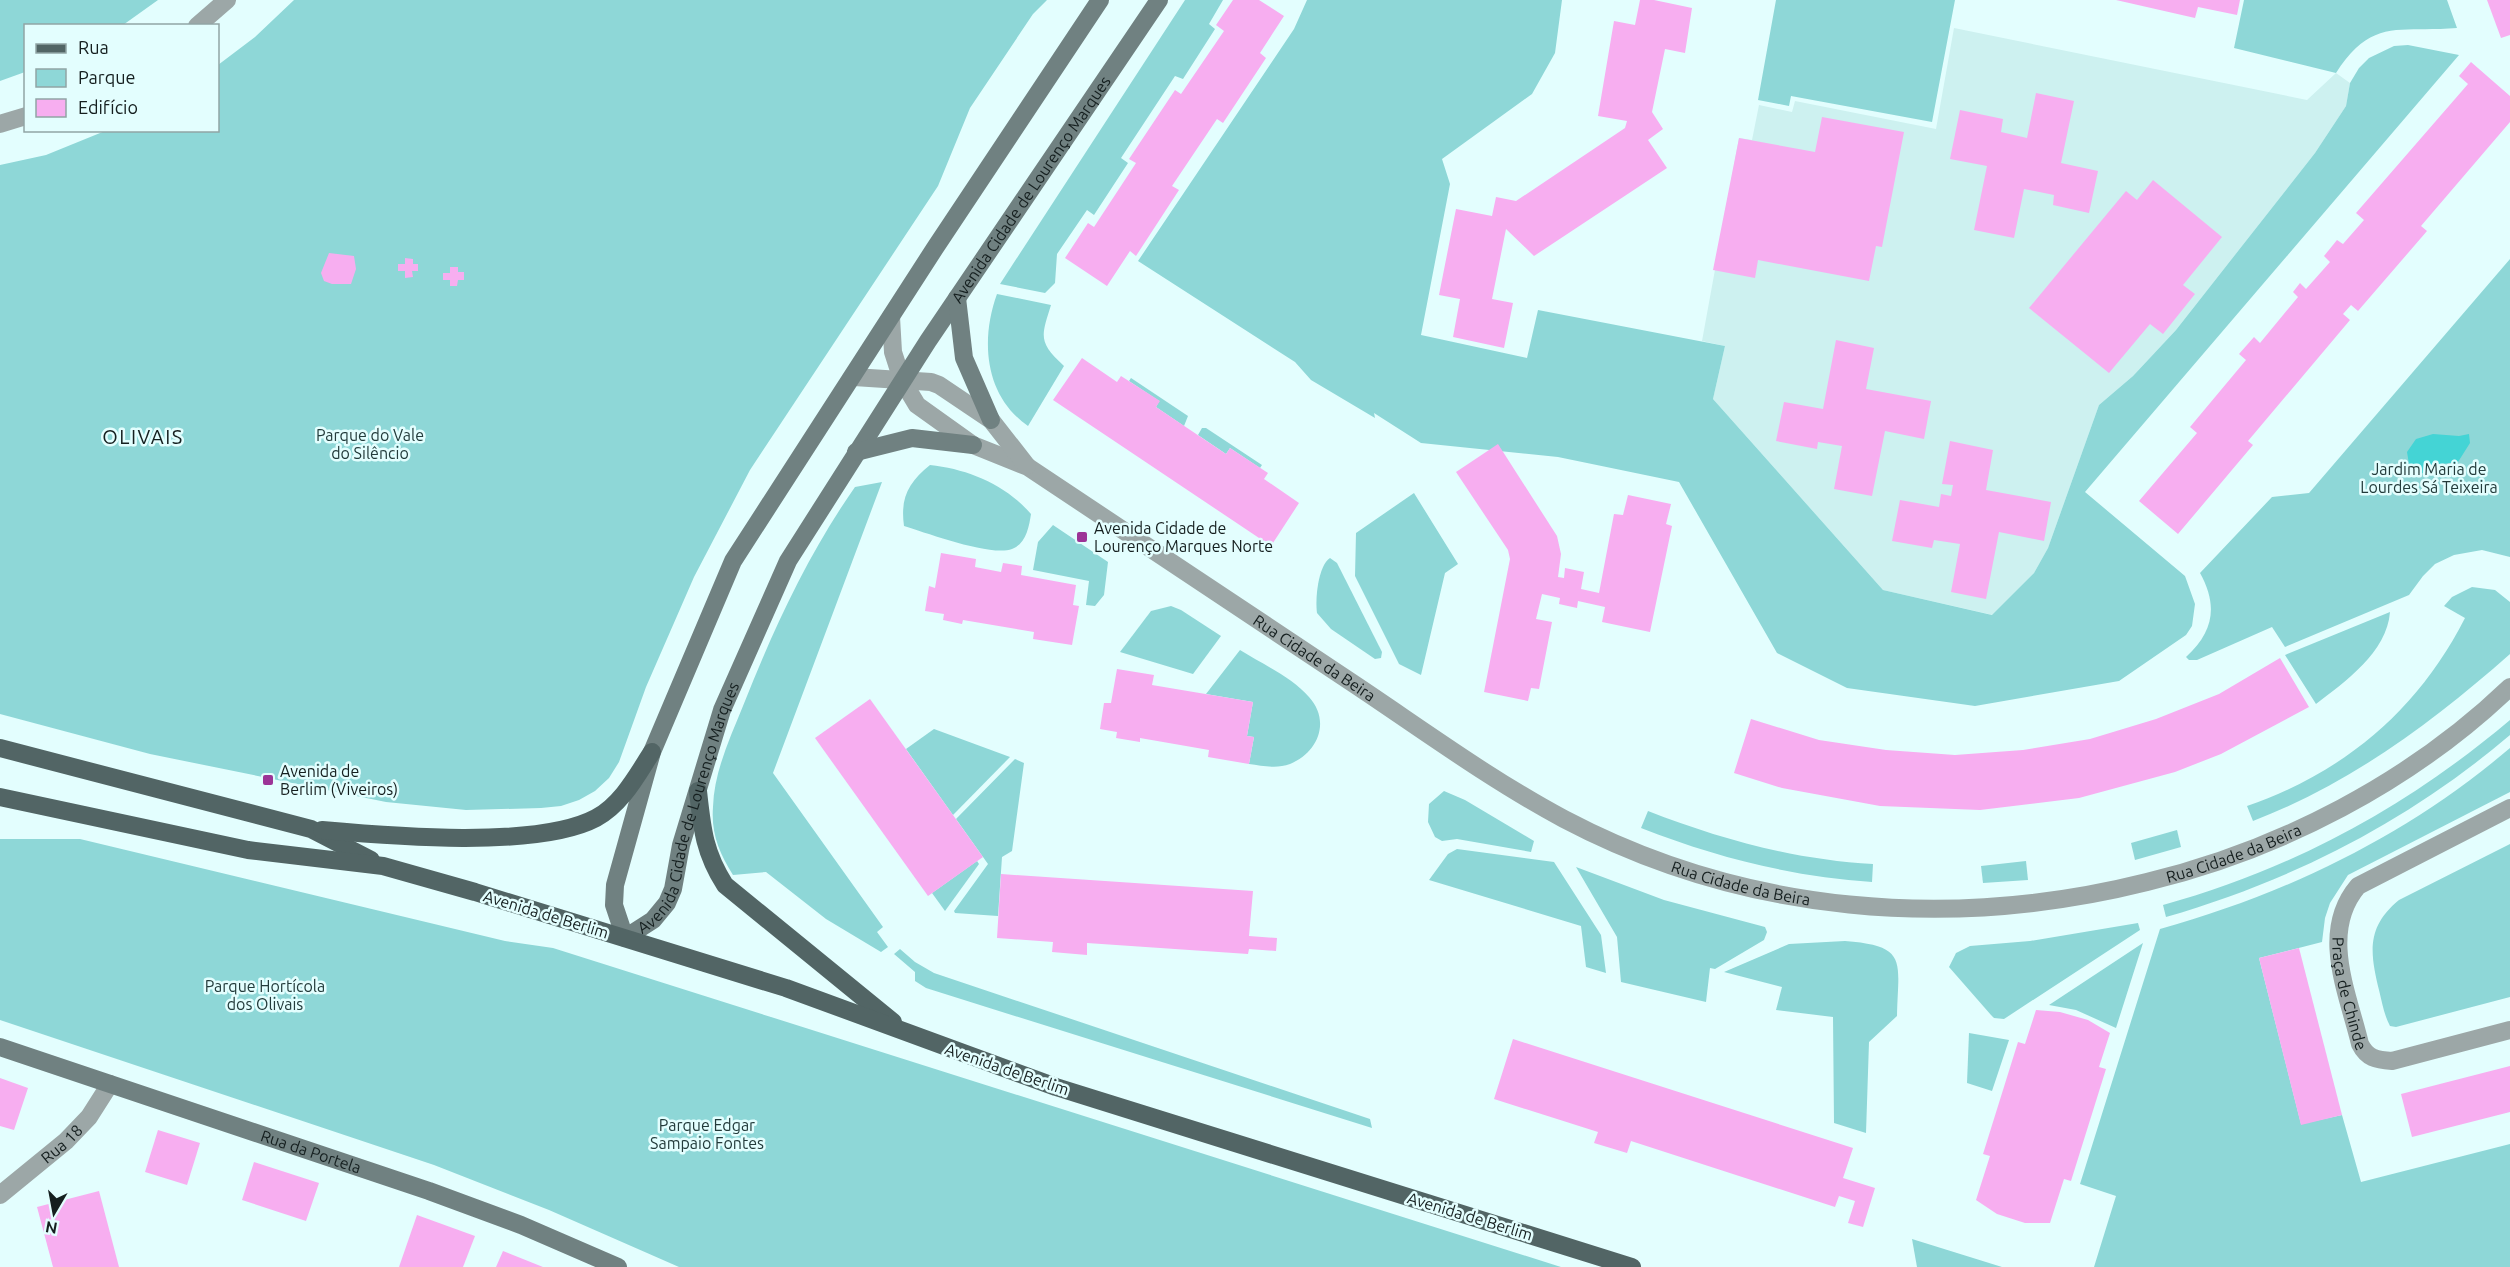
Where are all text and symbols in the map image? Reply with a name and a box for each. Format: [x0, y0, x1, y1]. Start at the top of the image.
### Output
legend [24, 24, 219, 132]
text: Rua [78, 37, 109, 57]
text: Parque [78, 67, 135, 87]
street label: Avenida Cidade de Lourenço Marques [948, 73, 1114, 306]
text: Edifício [78, 97, 138, 117]
district label: OLIVAIS [102, 425, 184, 448]
park label: Parque do Vale do Silêncio [316, 426, 424, 462]
park label: Jardim Maria de Lourdes Sá Teixeira [2360, 460, 2498, 496]
place label: Avenida Cidade de Lourenço Marques Norte [1094, 519, 1273, 555]
marker: Avenida Cidade de Lourenço Marques Norte [1075, 530, 1089, 544]
street label: Rua Cidade da Beira [1250, 611, 1379, 705]
street label: Avenida Cidade de Lourenço Marques [634, 679, 742, 937]
place label: Avenida de Berlim (Viveiros) [280, 762, 398, 799]
marker: Avenida de Berlim (Viveiros) [261, 773, 275, 787]
street label: Rua Cidade da Beira [2164, 820, 2304, 886]
street label: Rua Cidade da Beira [1669, 857, 1812, 908]
street label: Avenida de Berlim [481, 886, 611, 942]
street label: Praça de Chinde [2329, 937, 2371, 1053]
park label: Parque Hortícola dos Olivais [205, 977, 325, 1013]
street label: Avenida de Berlim [943, 1039, 1071, 1099]
park label: Parque Edgar Sampaio Fontes [650, 1116, 764, 1152]
street label: Rua 18 [37, 1121, 86, 1167]
street label: Rua da Portela [258, 1126, 363, 1177]
north arrow [24, 1183, 84, 1243]
street label: Avenida de Berlim [1405, 1188, 1535, 1244]
text: N [44, 1218, 59, 1238]

